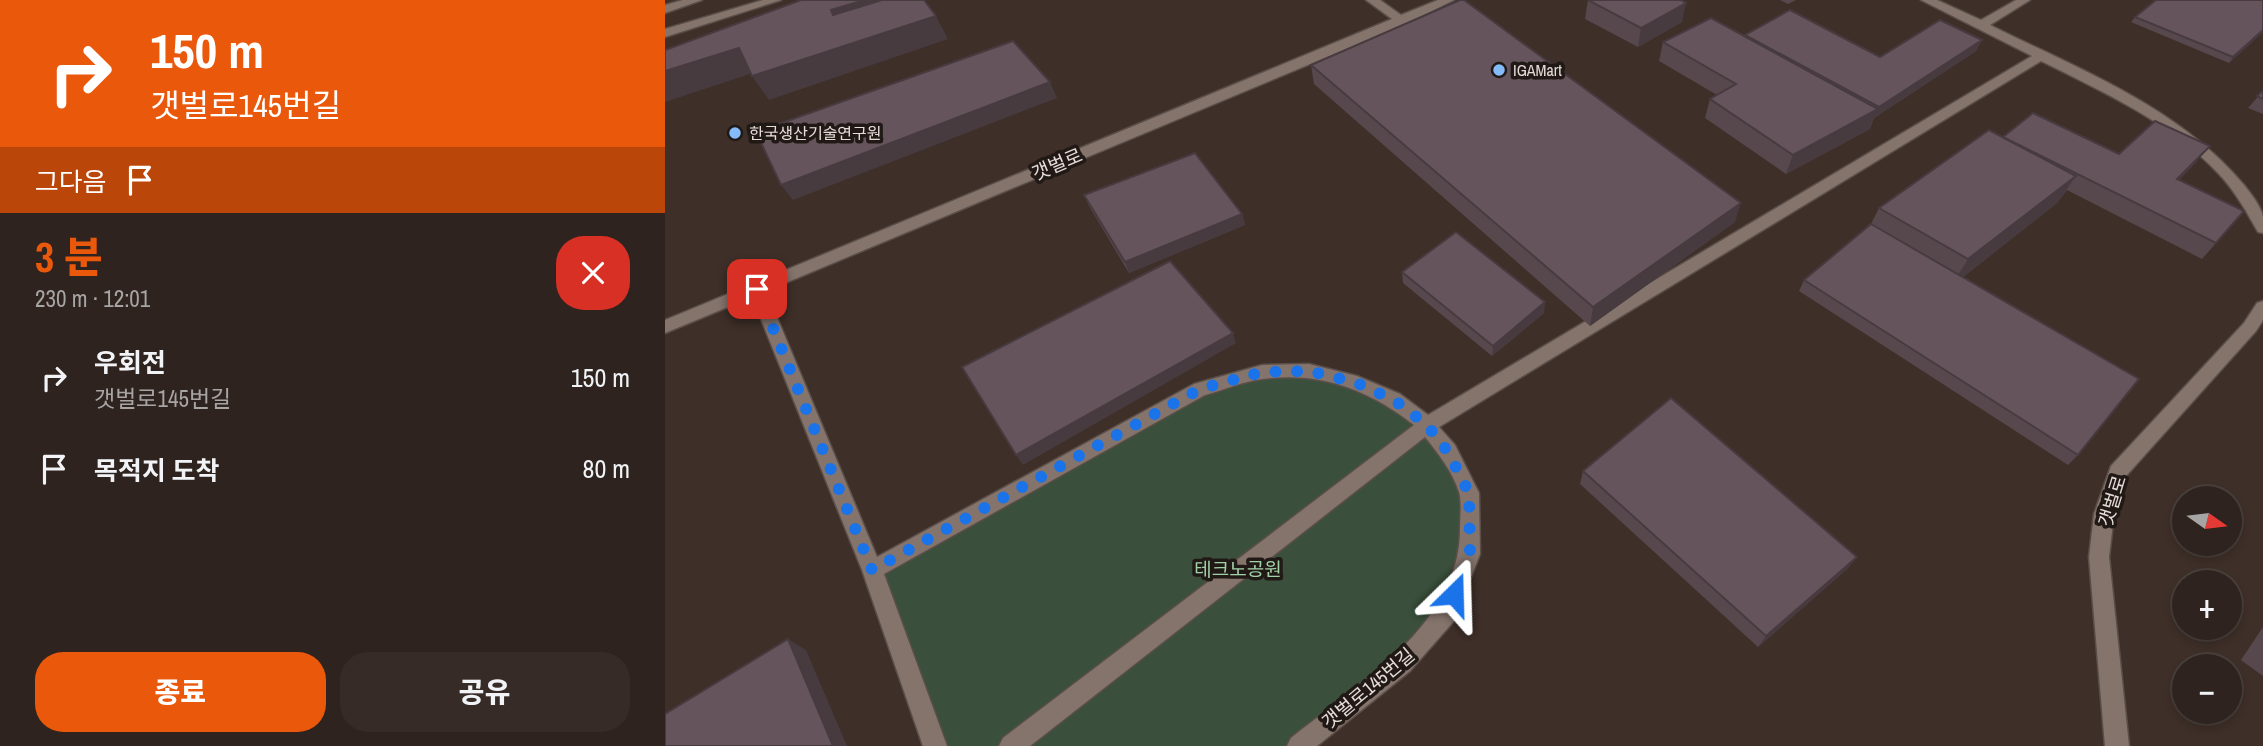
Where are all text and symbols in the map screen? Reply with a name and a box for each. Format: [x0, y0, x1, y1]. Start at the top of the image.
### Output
text: 150 m [150, 17, 264, 83]
icon: right [35, 28, 126, 119]
place label: IGAMart [1513, 59, 1562, 81]
marker: IGAMart [1491, 62, 1507, 78]
text: 갯벌로145번길 [150, 84, 341, 127]
place label: 한국생산기술연구원 [749, 122, 881, 144]
marker: 한국생산기술연구원 [727, 125, 743, 141]
street label: 갯벌로 [1028, 142, 1086, 186]
icon: arrive [121, 161, 159, 199]
text: 그다음 [35, 164, 107, 199]
text: 3 분 [35, 229, 102, 285]
button: close [556, 236, 630, 310]
pin [727, 259, 787, 319]
icon: arrive [738, 270, 776, 308]
text: 230 m · 12:01 [35, 283, 150, 314]
text: 우회전 [94, 345, 166, 380]
icon: right [35, 359, 73, 397]
text: 150 m [571, 360, 630, 395]
text: 갯벌로145번길 [94, 383, 231, 414]
icon: arrive [35, 450, 73, 488]
text: 80 m [583, 451, 630, 486]
text: 목적지 도착 [94, 453, 220, 488]
street label: 갯벌로 [2092, 472, 2132, 530]
north arrow [2172, 486, 2242, 556]
map controls [2172, 486, 2242, 724]
park label: 테크노공원 [1194, 556, 1282, 582]
position arrow [1417, 557, 1491, 631]
button: + [2172, 570, 2242, 640]
street label: 갯벌로145번길 [1316, 642, 1420, 734]
button: 종료 [35, 652, 326, 732]
button: 공유 [340, 652, 630, 732]
button: − [2172, 654, 2242, 724]

